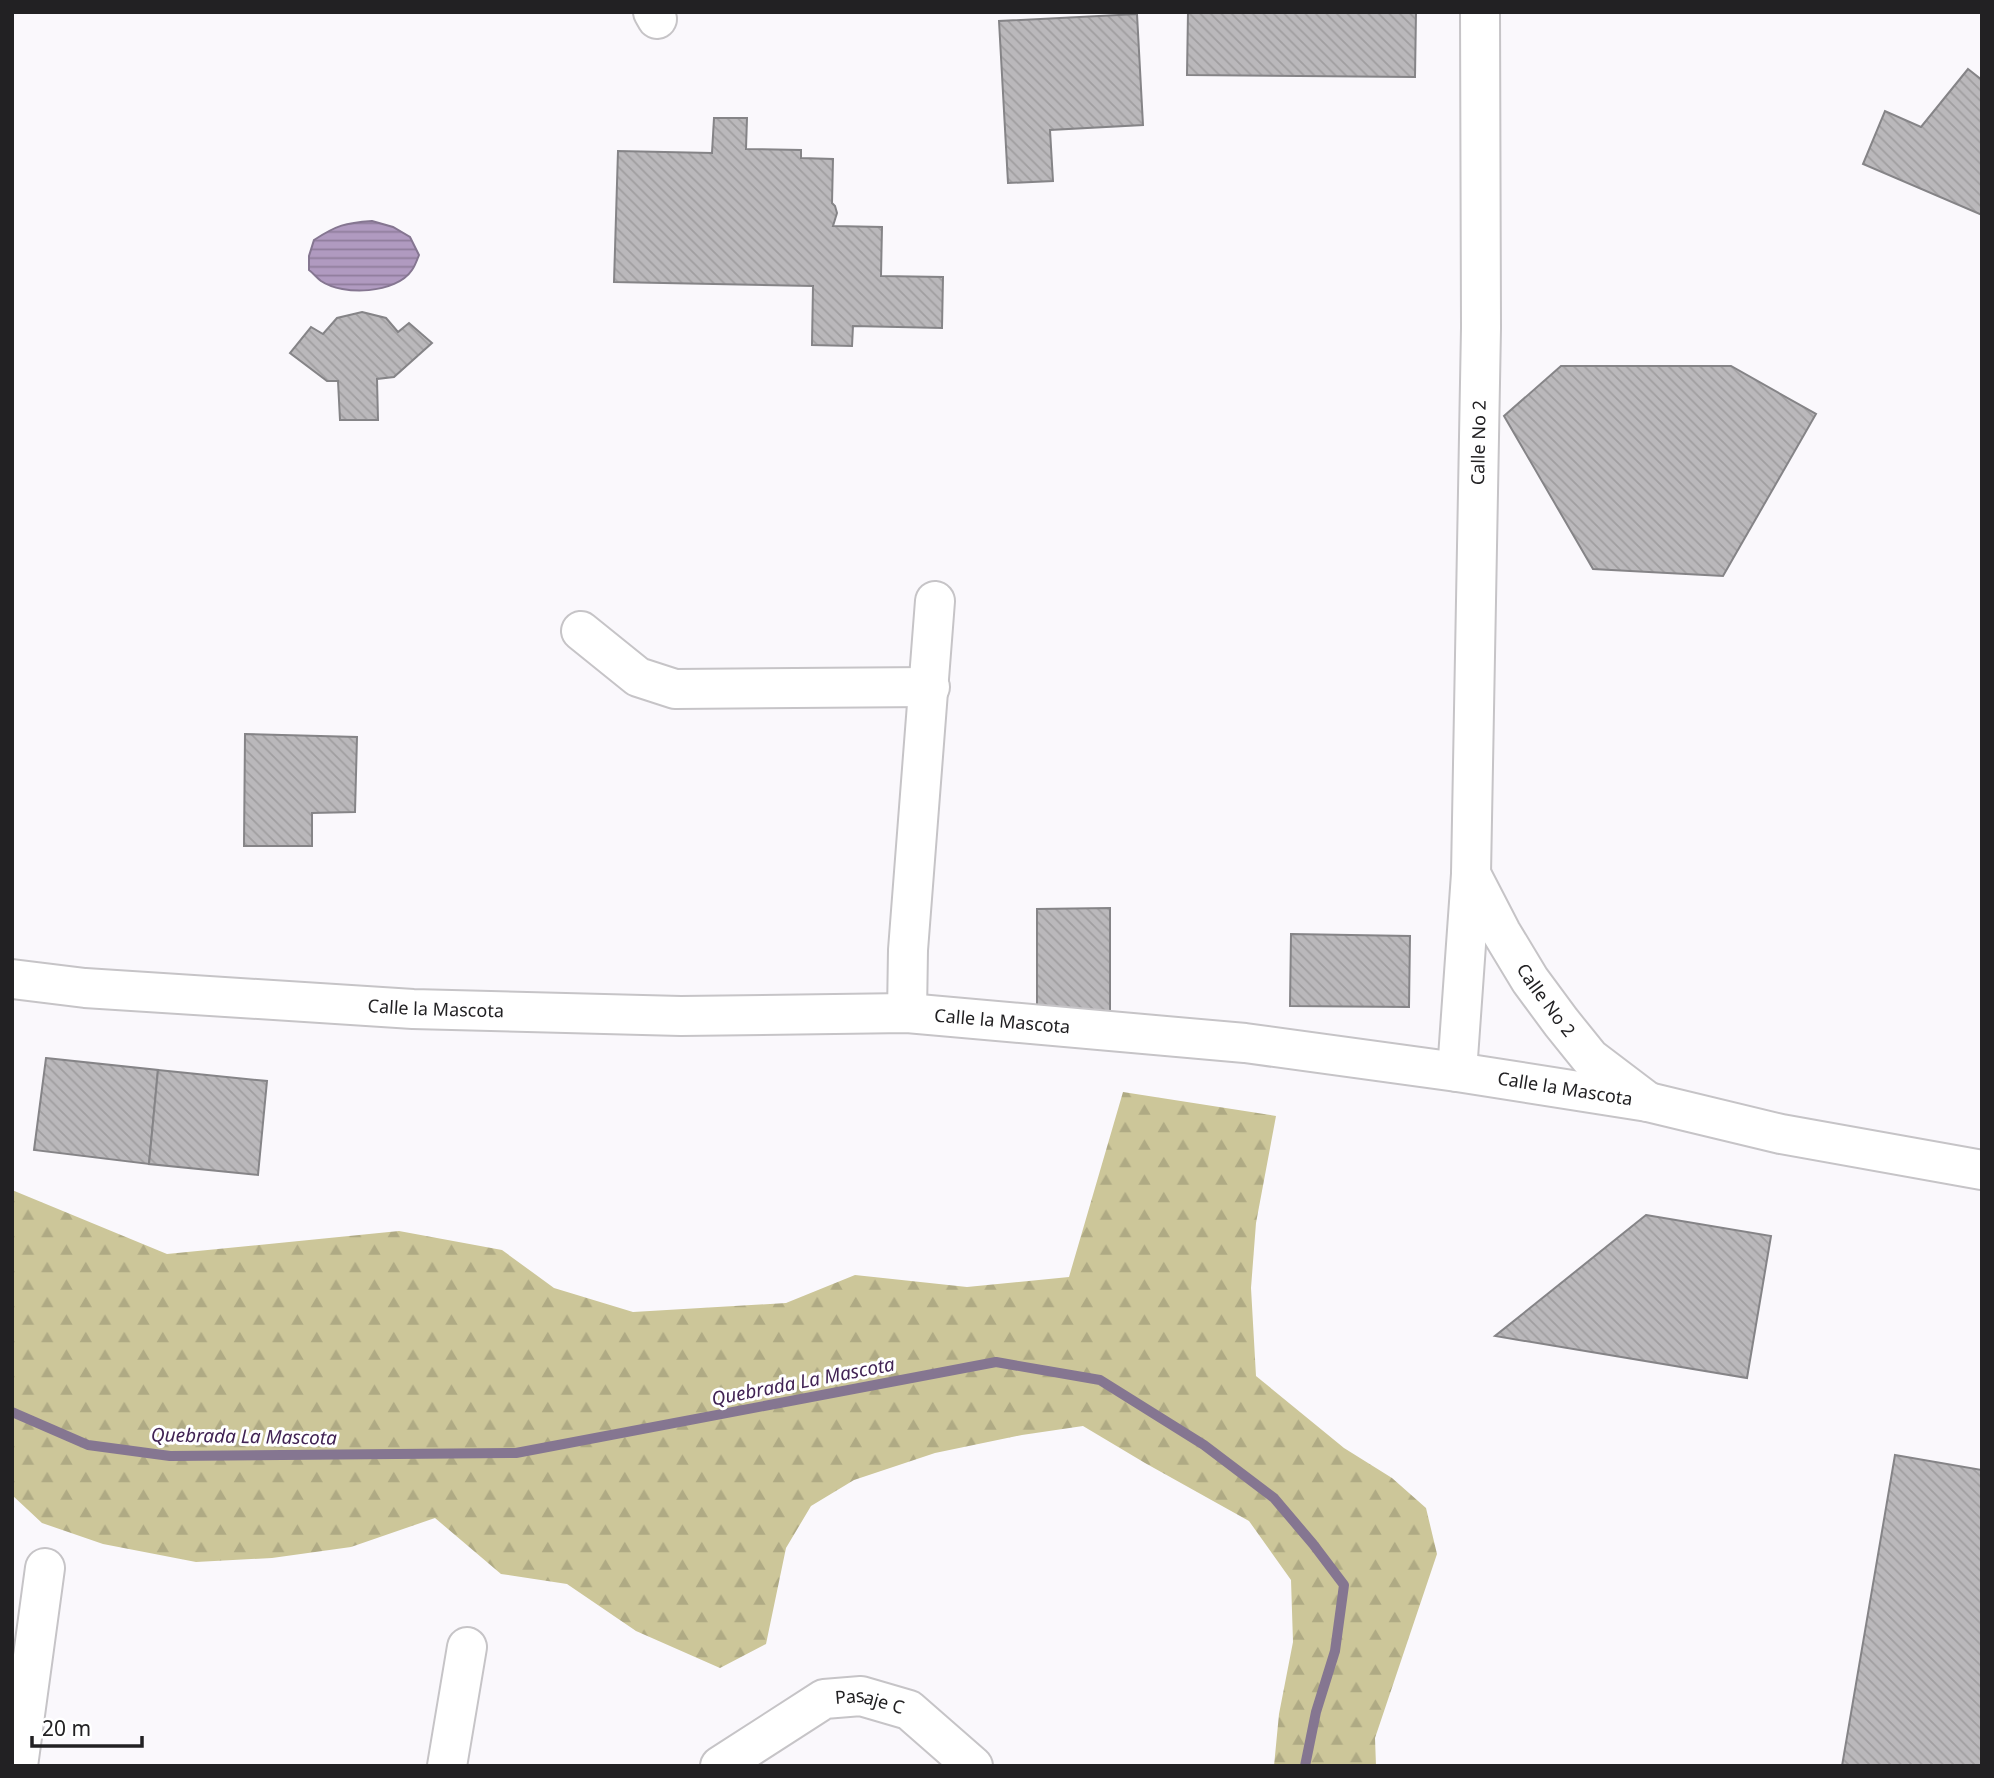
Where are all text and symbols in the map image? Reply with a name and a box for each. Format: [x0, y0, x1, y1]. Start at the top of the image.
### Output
street label: Calle No 2 [1465, 400, 1491, 485]
street label: Calle No 2 [1512, 959, 1581, 1041]
street label: Calle la Mascota [367, 993, 504, 1022]
street label: Calle la Mascota [933, 1002, 1071, 1038]
street label: Calle la Mascota [1496, 1066, 1634, 1110]
water label: Quebrada La Mascota [709, 1350, 897, 1412]
water label: Quebrada La Mascota [151, 1421, 337, 1451]
street label: Pasaje C [834, 1683, 907, 1719]
scale bar [32, 1704, 142, 1748]
text: 20 m [42, 1714, 91, 1742]

